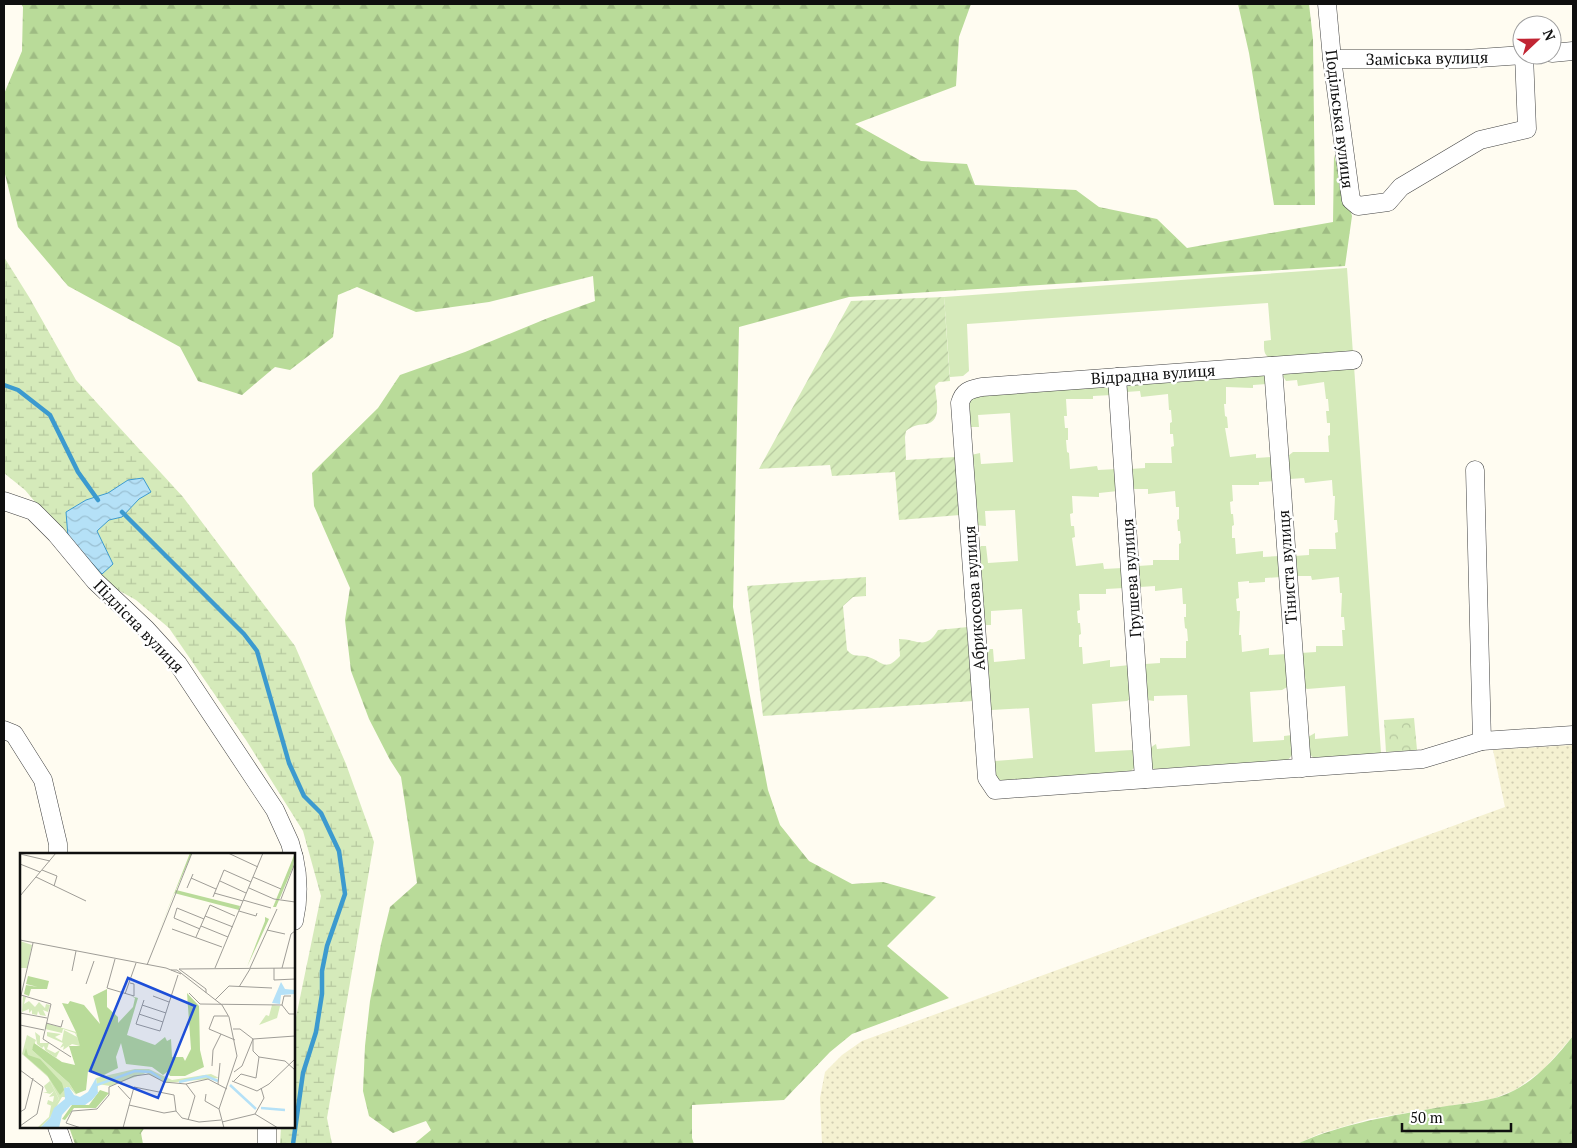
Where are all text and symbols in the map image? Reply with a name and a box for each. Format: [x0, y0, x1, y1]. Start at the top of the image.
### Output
north arrow [1512, 15, 1562, 65]
text: N [1539, 26, 1560, 44]
street label: Заміська вулиця [1365, 46, 1489, 70]
street label: Подільська вулиця [1321, 48, 1359, 190]
street label: Відрадна вулиця [1090, 359, 1216, 389]
street label: Тіниста вулиця [1272, 509, 1302, 625]
street label: Грушева вулиця [1116, 518, 1146, 638]
street label: Абрикосова вулиця [958, 525, 990, 671]
street label: Підлісна вулиця [89, 575, 189, 677]
inset map [20, 853, 295, 1128]
scale bar [1402, 1100, 1511, 1132]
text: 50 m [1410, 1107, 1443, 1127]

